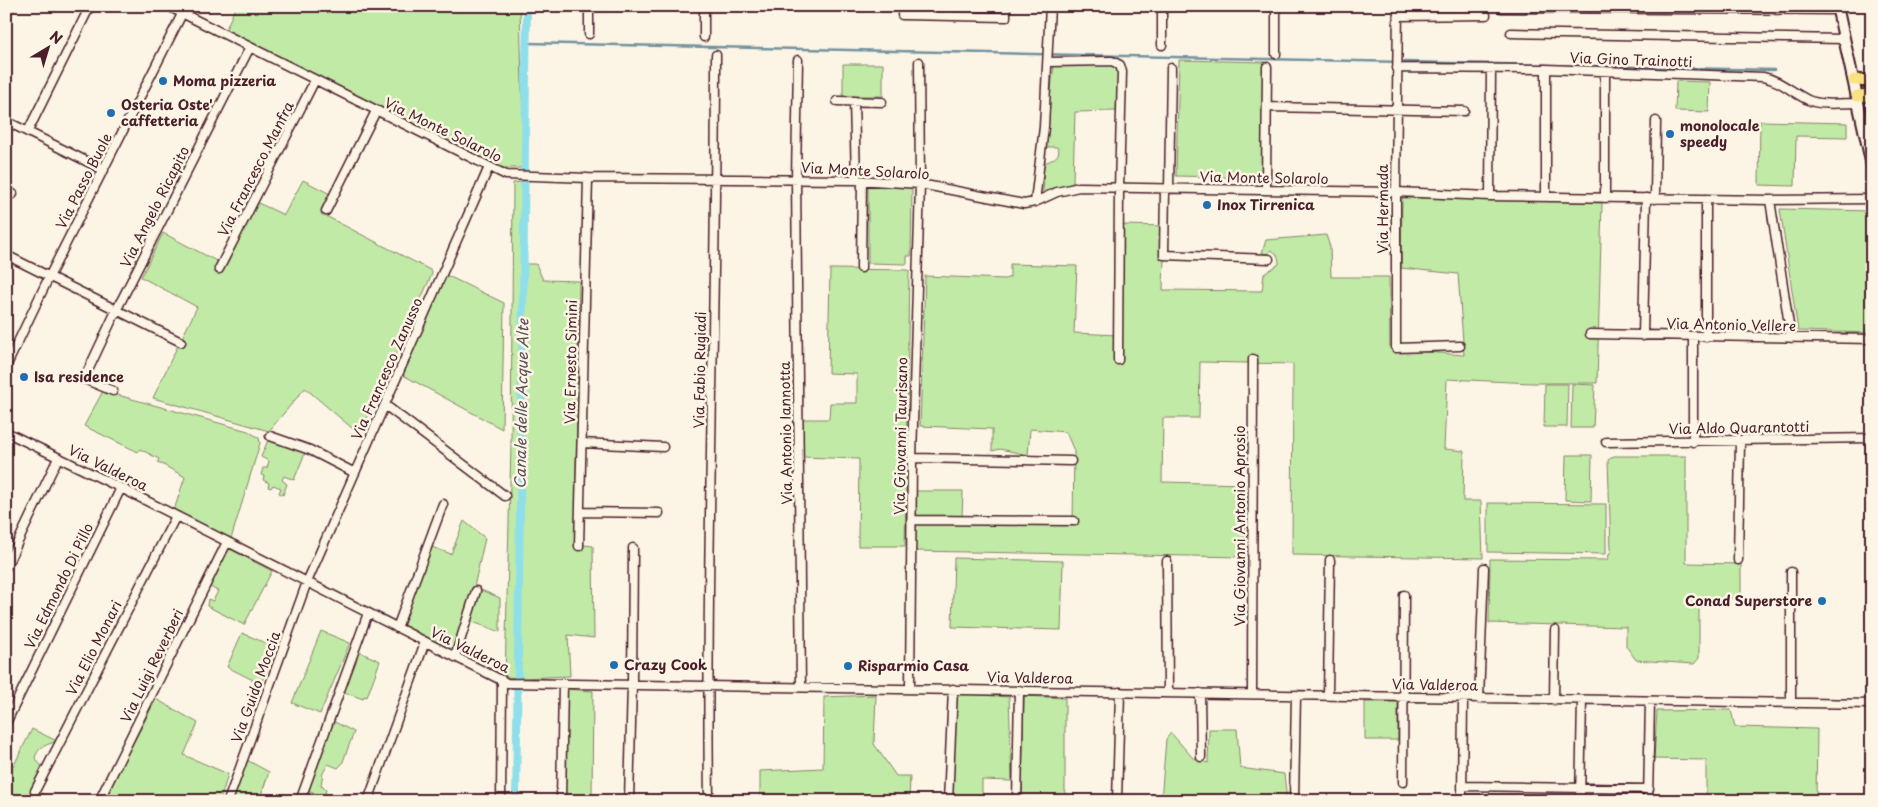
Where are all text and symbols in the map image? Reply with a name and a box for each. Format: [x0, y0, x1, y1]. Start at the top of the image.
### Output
north arrow [22, 22, 72, 72]
text: N [45, 26, 67, 49]
street label: Via Gino Trainotti [1569, 47, 1693, 72]
place label: Moma pizzeria [173, 70, 276, 91]
marker: Moma pizzeria [157, 75, 169, 87]
street label: Via Monte Solarolo [381, 92, 506, 167]
place label: Osteria Oste' caffetteria [121, 94, 213, 131]
street label: Via Francesco Manfra [212, 97, 299, 240]
marker: Osteria Oste' caffetteria [105, 107, 117, 119]
place label: monolocale speedy [1680, 115, 1760, 152]
marker: monolocale speedy [1664, 128, 1676, 140]
street label: Via Passo Buole [50, 129, 117, 233]
street label: Via Angelo Ricapito [115, 142, 194, 271]
street label: Via Monte Solarolo [800, 157, 930, 184]
street label: Via Hermada [1372, 164, 1393, 254]
street label: Via Monte Solarolo [1199, 166, 1329, 189]
place label: Inox Tirrenica [1217, 194, 1315, 215]
marker: Inox Tirrenica [1201, 199, 1213, 211]
street label: Via Francesco Zanusso [346, 294, 428, 443]
street label: Via Ernesto Simini [559, 300, 582, 424]
street label: Via Fabio Rugiadi [688, 311, 711, 429]
street label: Via Antonio Vellere [1666, 313, 1796, 336]
water label: Canale delle Acque Alte [508, 317, 534, 489]
street label: Via Giovanni Taurisano [889, 357, 912, 515]
street label: Via Antonio Iannotta [774, 361, 797, 505]
place label: Isa residence [34, 366, 124, 387]
marker: Isa residence [18, 371, 30, 383]
street label: Via Aldo Quarantotti [1669, 416, 1809, 439]
street label: Via Giovanni Antonio Aprosio [1229, 425, 1250, 626]
street label: Via Valderoa [65, 439, 152, 496]
street label: Via Edmondo Di Pillo [19, 519, 98, 652]
place label: Conad Superstore [1685, 590, 1812, 611]
marker: Conad Superstore [1816, 595, 1828, 607]
street label: Via Elio Monari [61, 597, 127, 699]
street label: Via Luigi Reverberi [115, 605, 188, 726]
street label: Via Valderoa [427, 621, 514, 678]
street label: Via Guido Moccia [226, 628, 286, 746]
place label: Crazy Cook [624, 654, 707, 675]
place label: Risparmio Casa [858, 655, 969, 676]
marker: Crazy Cook [608, 659, 620, 671]
marker: Risparmio Casa [842, 660, 854, 672]
street label: Via Valderoa [987, 666, 1074, 689]
street label: Via Valderoa [1392, 673, 1479, 696]

